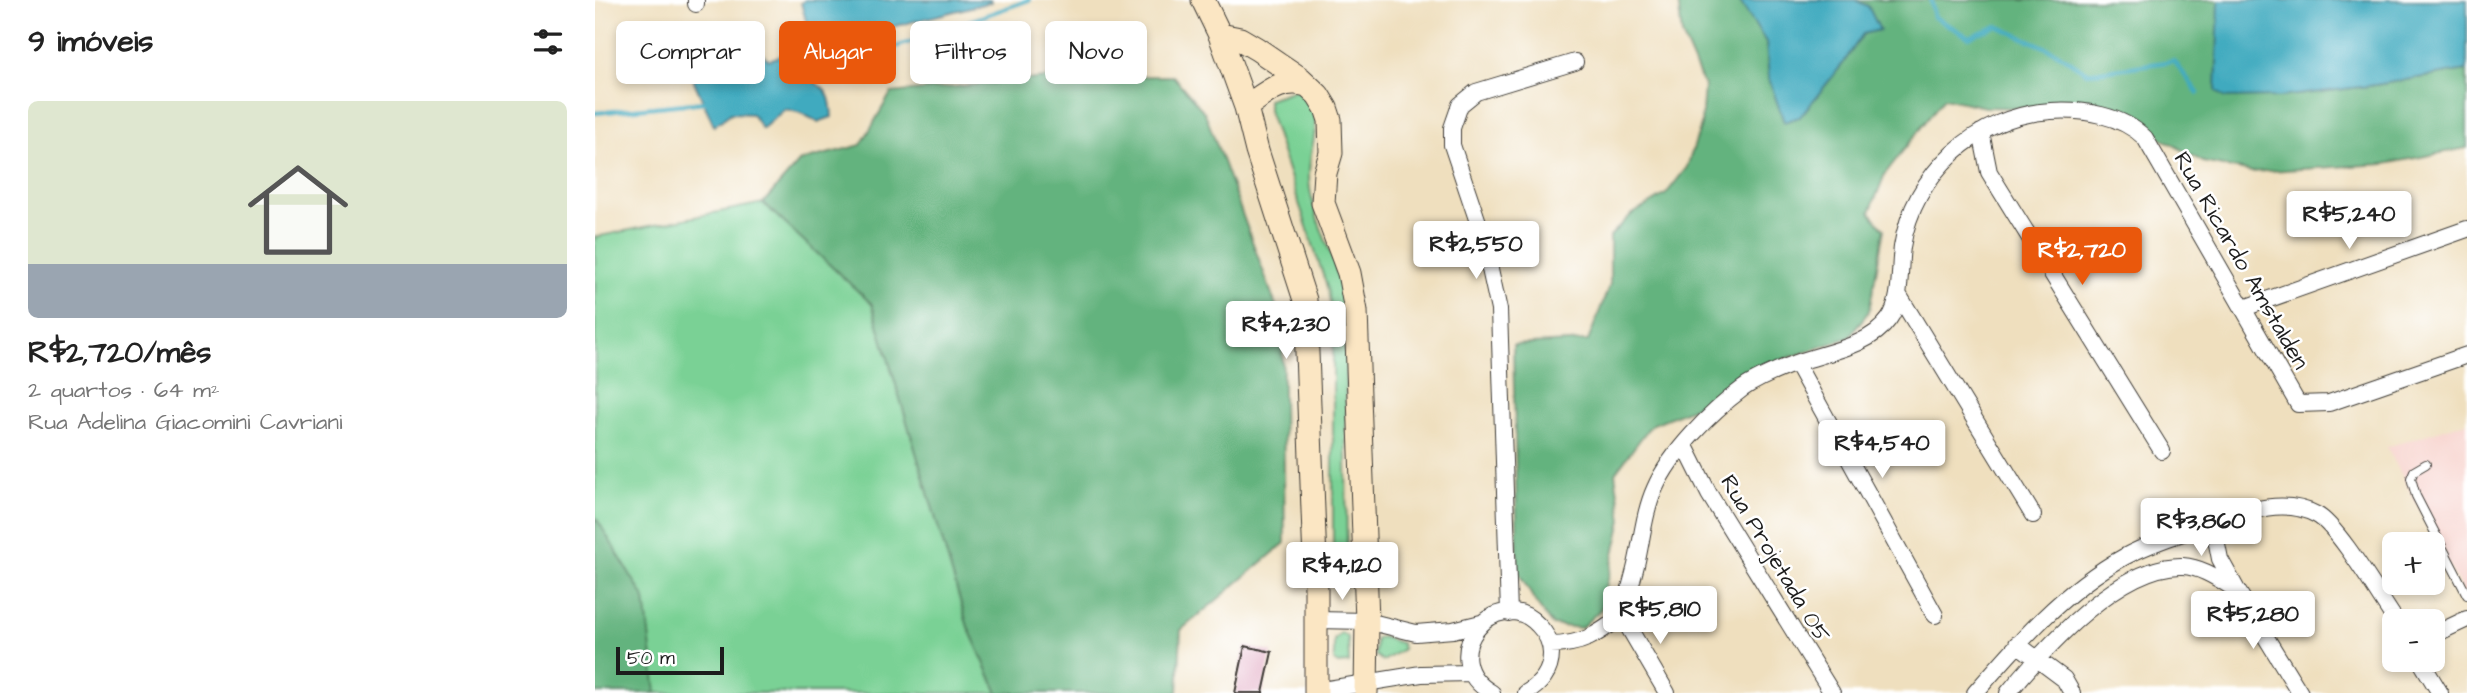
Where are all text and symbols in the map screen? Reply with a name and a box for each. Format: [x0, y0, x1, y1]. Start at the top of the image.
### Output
text: 9 imóveis [28, 21, 153, 63]
chip: Comprar [616, 21, 765, 84]
chip: Alugar [779, 21, 896, 84]
chip: Filtros [910, 21, 1031, 84]
chip: Novo [1045, 21, 1147, 84]
icon: filters [529, 23, 567, 61]
street label: Rua Ricardo Amstalden [2166, 146, 2317, 375]
icon: home [235, 147, 361, 273]
pin: R$5,240 [2284, 191, 2414, 251]
text: R$5,240 [2303, 198, 2395, 230]
pin: R$2,550 [1411, 222, 1541, 281]
text: R$2,550 [1429, 228, 1523, 260]
pin: R$2,720 [2017, 228, 2147, 287]
text: R$2,720 [2038, 234, 2126, 266]
pin: R$4,230 [1221, 302, 1351, 361]
text: R$4,230 [1242, 308, 1330, 340]
text: R$2,720/mês [28, 332, 211, 374]
text: 2 quartos · 64 m² [28, 374, 220, 406]
text: Rua Adelina Giacomini Cavriani [28, 406, 342, 438]
pin: R$4,540 [1817, 420, 1947, 480]
text: R$4,540 [1834, 427, 1930, 459]
street label: Rua Projetada 05 [1712, 469, 1838, 648]
pin: R$3,860 [2136, 498, 2266, 558]
text: R$3,860 [2157, 505, 2245, 537]
map controls [2382, 532, 2445, 672]
button: + [2382, 532, 2445, 595]
pin: R$4,120 [1277, 542, 1407, 602]
text: R$4,120 [1302, 549, 1382, 581]
pin: R$5,810 [1595, 586, 1725, 646]
pin: R$5,280 [2188, 592, 2318, 651]
text: R$5,810 [1619, 593, 1701, 625]
text: R$5,280 [2207, 598, 2299, 630]
button: − [2382, 609, 2445, 672]
scale bar [616, 644, 725, 676]
text: 50 m [627, 645, 675, 672]

